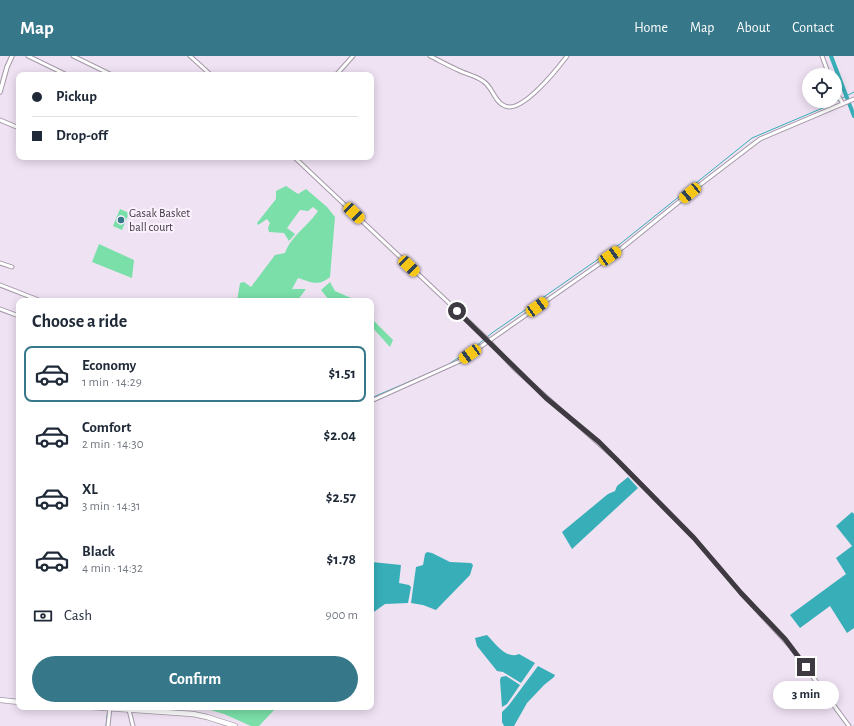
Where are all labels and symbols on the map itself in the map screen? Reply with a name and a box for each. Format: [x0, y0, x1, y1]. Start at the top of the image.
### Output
car [677, 181, 703, 205]
car [341, 200, 367, 226]
place label: Gasak Basket ball court [129, 207, 190, 233]
marker: Gasak Basket ball court [116, 215, 126, 225]
car [597, 244, 623, 268]
car [396, 253, 422, 279]
car [524, 295, 550, 319]
route start [448, 302, 466, 320]
car [457, 342, 483, 366]
route end [797, 658, 815, 676]
callout: 3 min [773, 681, 839, 709]

